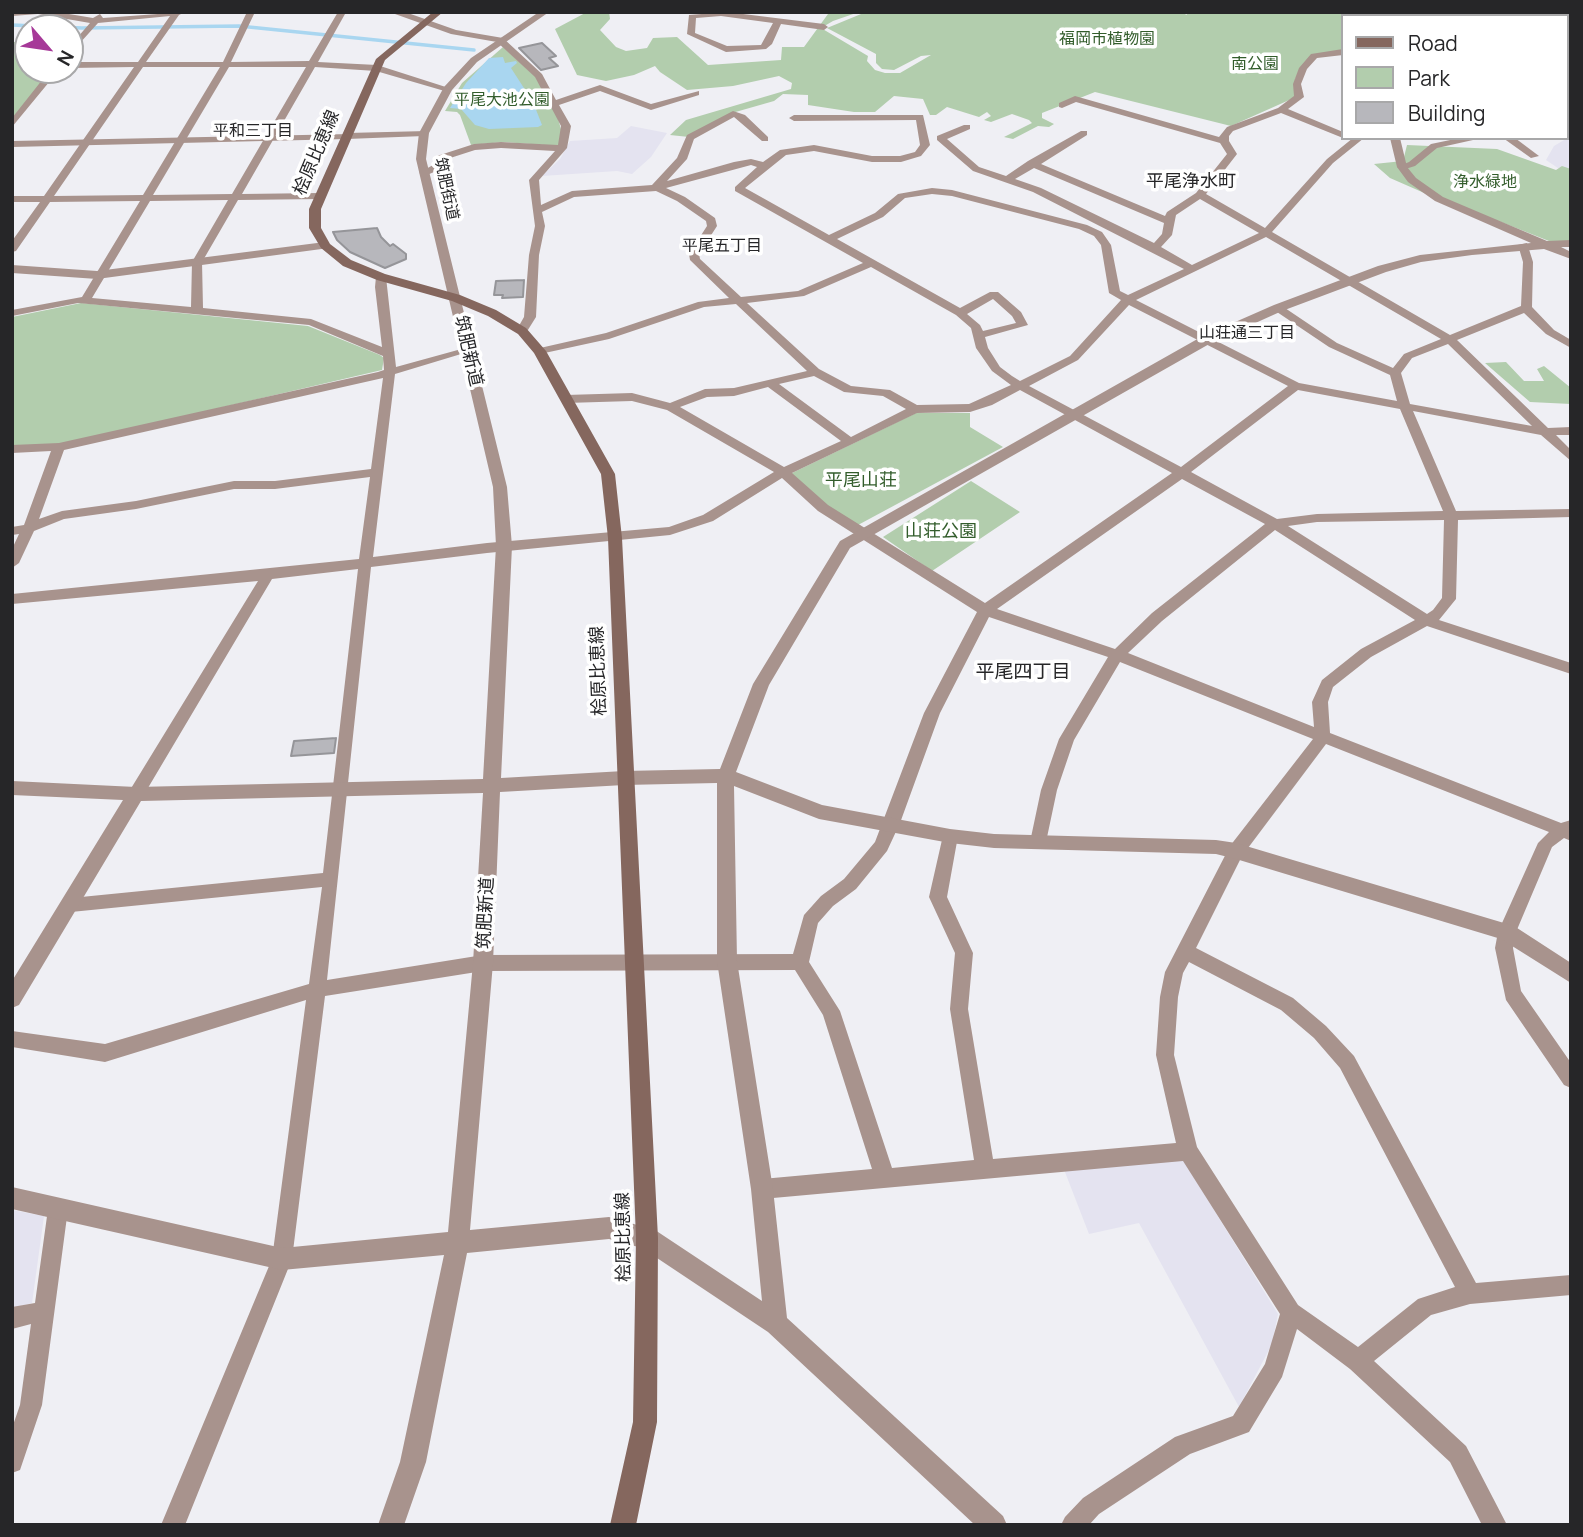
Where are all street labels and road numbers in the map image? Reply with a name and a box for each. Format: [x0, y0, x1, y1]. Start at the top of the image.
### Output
street label: 桧原比恵線 [289, 107, 345, 199]
street label: 筑肥街道 [430, 156, 462, 222]
street label: 筑肥新道 [449, 313, 487, 389]
street label: 桧原比恵線 [587, 626, 611, 716]
street label: 筑肥新道 [473, 876, 499, 950]
street label: 桧原比恵線 [612, 1192, 636, 1282]

